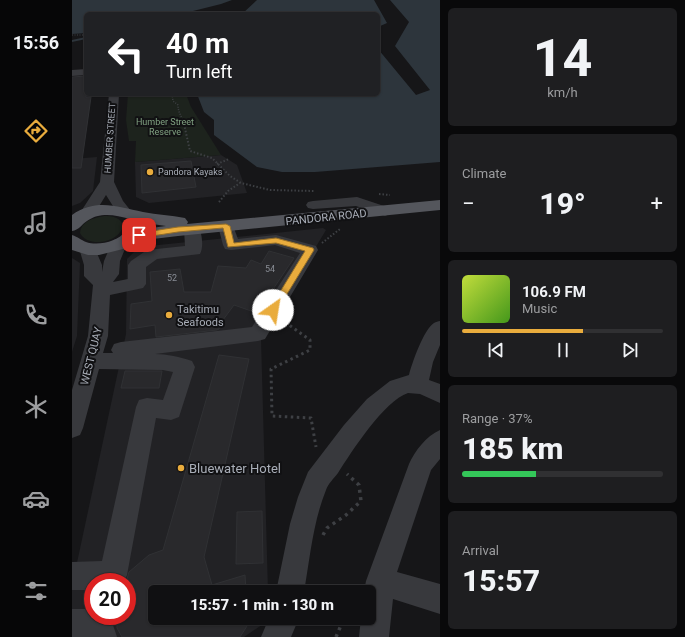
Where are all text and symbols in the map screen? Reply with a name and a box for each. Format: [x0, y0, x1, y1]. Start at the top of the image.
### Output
text: 40 m [166, 27, 229, 60]
icon: left [100, 28, 152, 80]
text: 14 [533, 28, 592, 89]
text: 15:56 [13, 32, 59, 53]
text: Turn left [166, 61, 232, 82]
text: km/h [547, 85, 578, 100]
street label: HUMBER STREET [103, 102, 117, 174]
icon: directions [22, 117, 50, 145]
park label: Humber Street Reserve [136, 117, 194, 137]
text: Climate [462, 166, 506, 181]
marker: Pandora Kayaks [145, 167, 155, 177]
place label: Pandora Kayaks [158, 167, 223, 177]
text: 19° [539, 186, 586, 221]
text: − [462, 191, 475, 216]
text: + [651, 191, 663, 216]
street label: PANDORA ROAD [285, 207, 367, 228]
icon: music [22, 209, 50, 237]
pin [122, 218, 156, 252]
icon: arrive [128, 224, 150, 246]
house number: 54 [265, 264, 275, 274]
house number: 52 [167, 273, 177, 283]
text: 106.9 FM [522, 283, 586, 301]
position arrow [252, 289, 294, 331]
icon: phone [22, 301, 50, 329]
text: Music [522, 301, 557, 316]
place label: Takitimu Seafoods [177, 303, 224, 329]
marker: Takitimu Seafoods [164, 310, 174, 320]
street label: WEST QUAY [78, 325, 105, 387]
icon: previous [485, 339, 507, 361]
icon: pause [552, 339, 574, 361]
icon: next [619, 339, 641, 361]
icon: climate [22, 393, 50, 421]
text: Range · 37% [462, 411, 532, 426]
text: 185 km [462, 431, 564, 466]
place label: Bluewater Hotel [189, 461, 281, 476]
marker: Bluewater Hotel [176, 463, 186, 473]
icon: car [22, 485, 50, 513]
text: Arrival [462, 543, 499, 558]
text: 15:57 [462, 563, 540, 598]
speed limit sign: 20 [84, 573, 136, 625]
icon: filters [22, 577, 50, 605]
text: 15:57 · 1 min · 130 m [190, 596, 334, 614]

